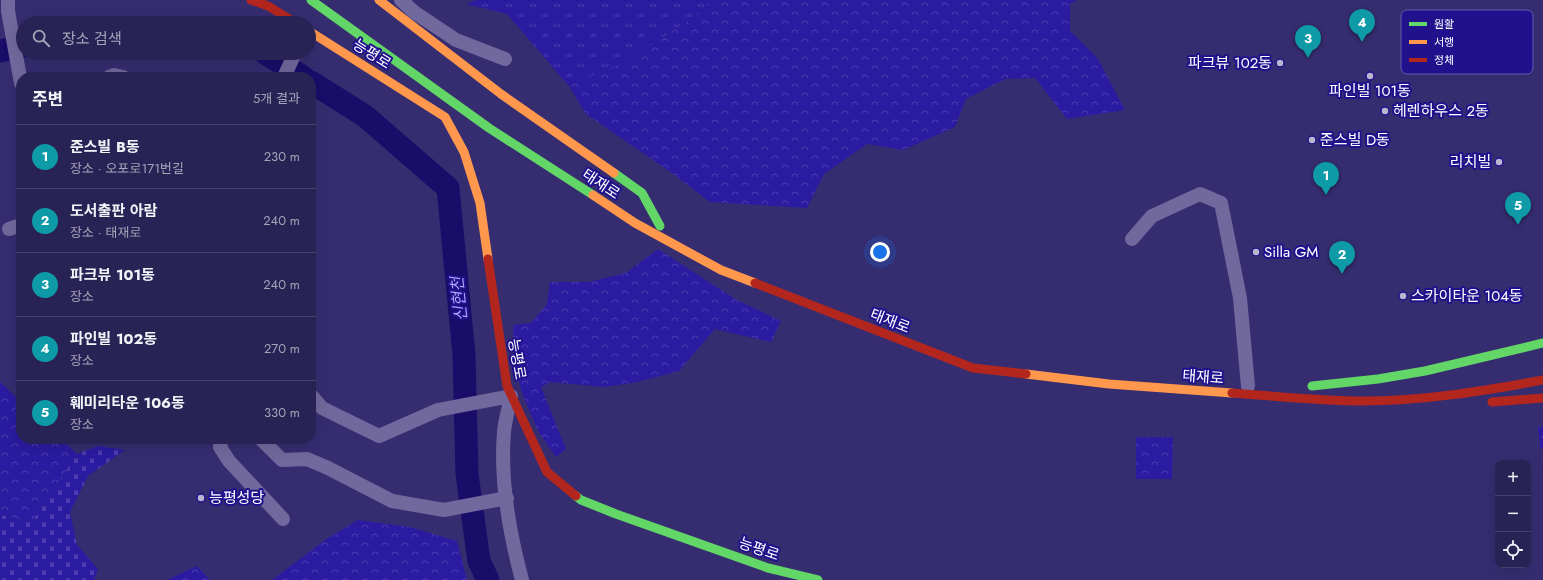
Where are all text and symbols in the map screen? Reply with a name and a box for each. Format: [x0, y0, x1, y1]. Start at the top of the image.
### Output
pin: 4 [1349, 9, 1375, 42]
legend [1401, 10, 1533, 74]
search box [16, 16, 316, 60]
text: 원활 [1434, 16, 1454, 32]
pin: 3 [1295, 25, 1321, 58]
icon: search [30, 27, 52, 49]
text: 장소 검색 [62, 28, 122, 50]
street label: 능평로 [349, 34, 395, 74]
text: 서행 [1434, 34, 1454, 50]
place label: 파크뷰 102동 [1188, 52, 1272, 74]
text: 정체 [1434, 52, 1454, 68]
marker: 파크뷰 102동 [1275, 58, 1285, 68]
marker: 파인빌 101동 [1365, 71, 1375, 81]
place label: 파인빌 101동 [1329, 80, 1411, 102]
text: 주변 [32, 87, 63, 111]
text: 5개 결과 [253, 89, 300, 108]
place label: 헤렌하우스 2동 [1393, 100, 1489, 122]
marker: 헤렌하우스 2동 [1380, 106, 1390, 116]
place label: 준스빌 D동 [1320, 129, 1390, 151]
marker: 준스빌 D동 [1307, 135, 1317, 145]
text: 준스빌 B동 [70, 136, 140, 158]
text: 1 [42, 147, 48, 166]
text: 230 m [264, 147, 300, 166]
place label: 리치빌 [1450, 151, 1491, 173]
marker: 리치빌 [1494, 157, 1504, 167]
text: 장소 · 오포로171번길 [70, 159, 184, 178]
pin: 1 [1313, 162, 1339, 195]
street label: 태재로 [578, 163, 624, 205]
pin: 5 [1505, 192, 1531, 225]
text: 도서출판 아람 [70, 200, 157, 222]
text: 2 [41, 211, 49, 230]
text: 240 m [263, 211, 300, 230]
text: 장소 · 태재로 [70, 223, 142, 242]
place label: Silla GM [1264, 241, 1319, 263]
pin: 2 [1329, 241, 1355, 274]
your location [870, 242, 890, 262]
marker: Silla GM [1251, 247, 1261, 257]
text: 파크뷰 101동 [70, 264, 155, 286]
water label: 신현천 [445, 274, 473, 322]
text: 3 [41, 275, 49, 294]
text: 240 m [263, 275, 300, 294]
place label: 스카이타운 104동 [1411, 285, 1523, 307]
text: 장소 [70, 287, 94, 306]
marker: 스카이타운 104동 [1398, 291, 1408, 301]
street label: 태재로 [867, 303, 913, 339]
text: 파인빌 102동 [70, 328, 157, 350]
street label: 능평로 [503, 337, 531, 381]
text: 4 [40, 339, 50, 358]
text: 270 m [264, 339, 300, 358]
text: 장소 [70, 351, 94, 370]
street label: 태재로 [1182, 365, 1224, 389]
text: 훼미리타운 106동 [70, 392, 185, 414]
text: 5 [41, 403, 49, 422]
text: 330 m [264, 403, 300, 422]
text: 장소 [70, 415, 94, 434]
map controls [1495, 460, 1531, 568]
button: + [1495, 460, 1531, 496]
place label: 능평성당 [209, 487, 264, 509]
marker: 능평성당 [196, 493, 206, 503]
button: − [1495, 496, 1531, 532]
street label: 능평로 [736, 532, 782, 566]
button: locate [1495, 532, 1531, 568]

